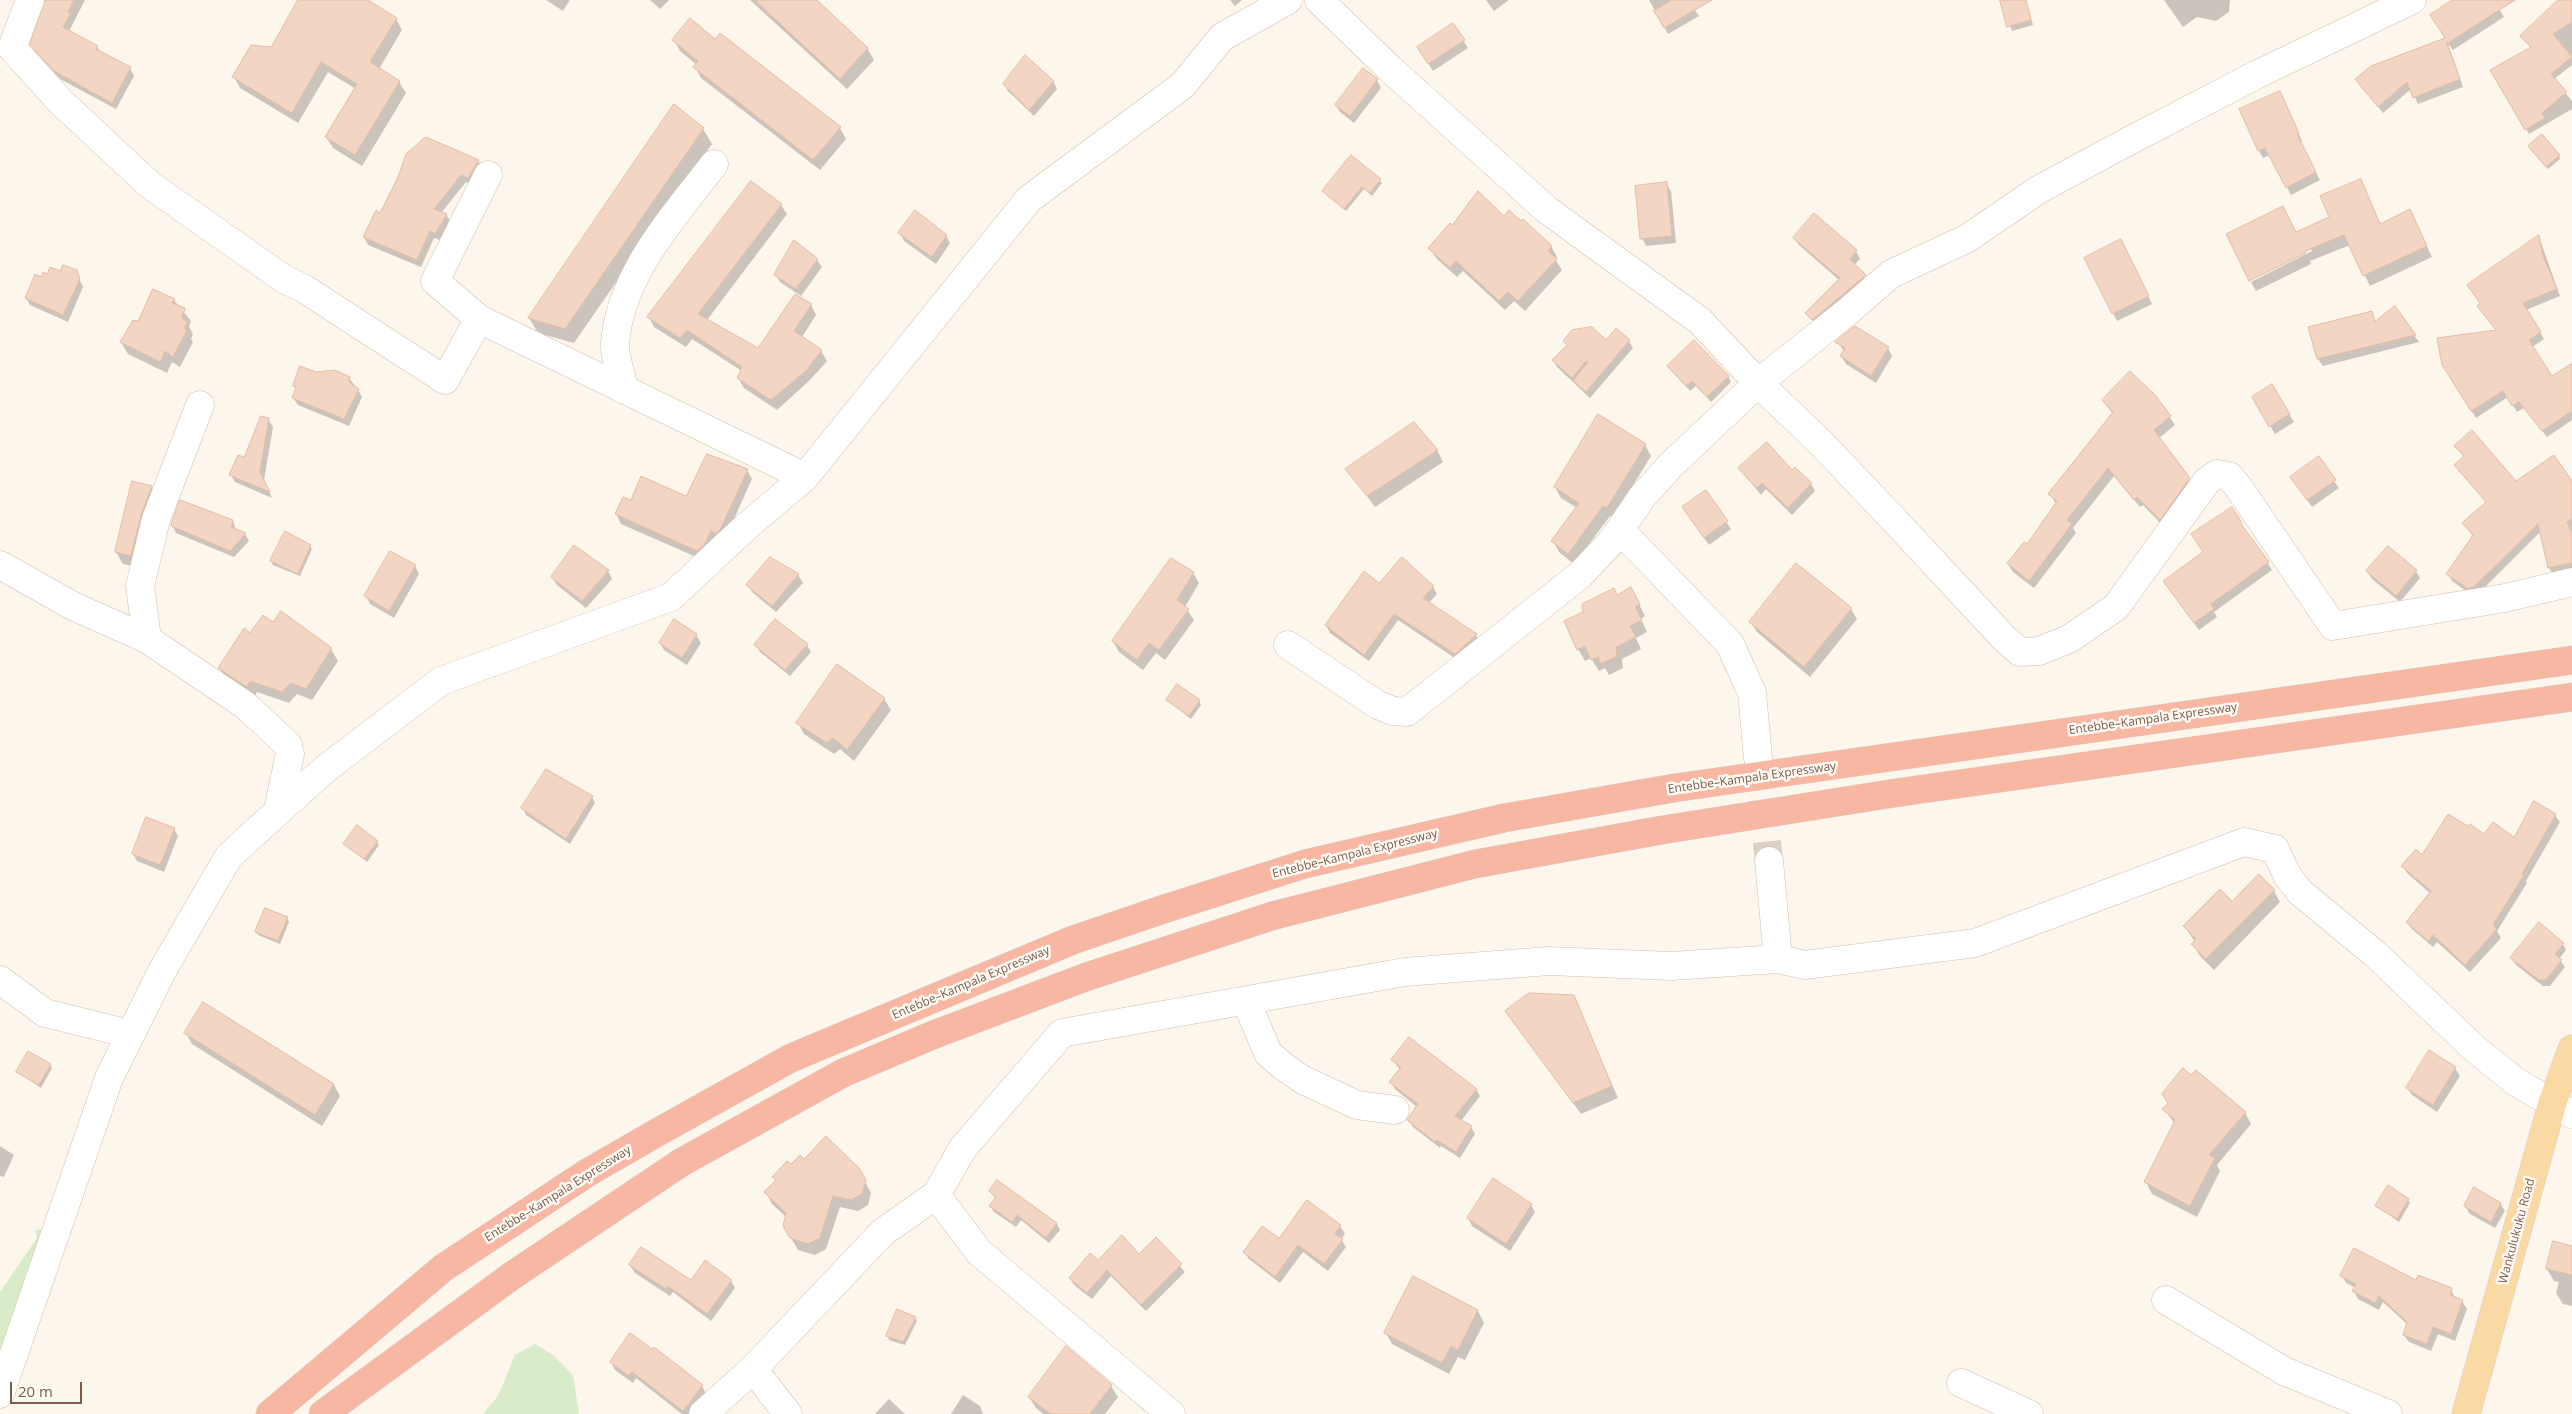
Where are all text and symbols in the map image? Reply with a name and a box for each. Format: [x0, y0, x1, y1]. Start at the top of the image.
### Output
street label: Entebbe–Kampala Expressway [2068, 700, 2238, 738]
street label: Entebbe–Kampala Expressway [1667, 759, 1837, 797]
street label: Entebbe–Kampala Expressway [1271, 826, 1439, 882]
street label: Entebbe–Kampala Expressway [890, 943, 1052, 1023]
street label: Entebbe–Kampala Expressway [482, 1143, 634, 1245]
street label: Wankulukuku Road [2496, 1177, 2538, 1285]
scale bar [12, 1372, 85, 1404]
text: 20 m [18, 1381, 53, 1401]

